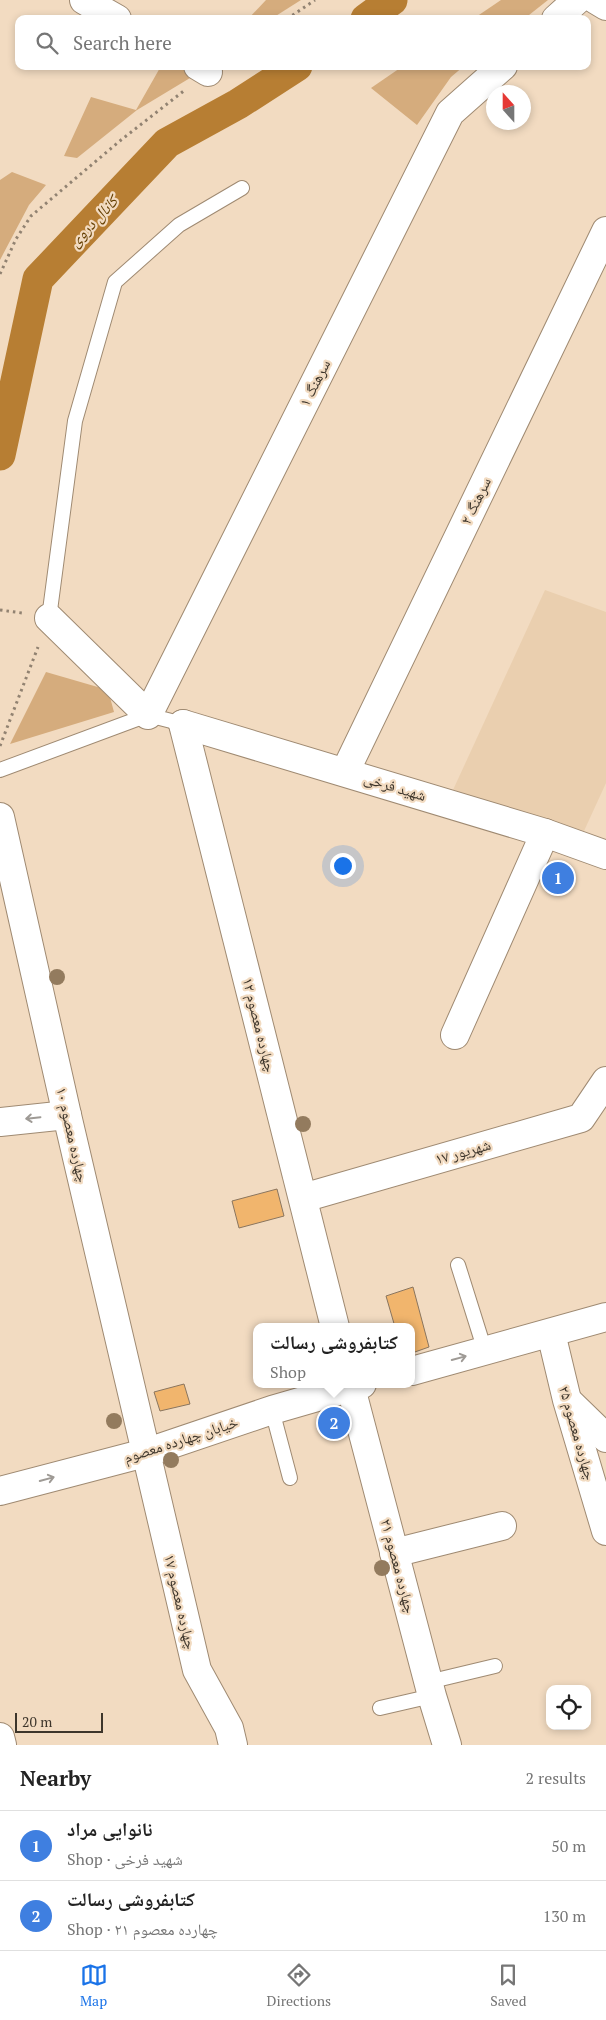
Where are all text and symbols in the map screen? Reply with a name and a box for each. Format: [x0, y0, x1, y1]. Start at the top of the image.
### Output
search box [15, 15, 591, 70]
icon: search [33, 29, 61, 57]
text: Search here [73, 30, 172, 55]
north arrow [486, 85, 531, 130]
water label: کانال دروی [64, 189, 124, 251]
street label: سرهنگ ۱ [294, 356, 334, 409]
street label: سرهنگ ۲ [455, 474, 495, 527]
street label: شهید فرخی [361, 767, 429, 806]
your location [330, 853, 356, 879]
pin: 1 [542, 859, 574, 897]
street label: چهارده معصوم ۱۲ [238, 975, 282, 1075]
street label: چهارده معصوم ۱۰ [51, 1085, 94, 1185]
one-way arrow [26, 1113, 42, 1123]
street label: ۱۷ شهریور [433, 1134, 493, 1168]
popup [253, 1323, 415, 1388]
text: کتابفروشی رسالت [270, 1329, 398, 1354]
one-way arrow [450, 1353, 466, 1362]
text: Shop [270, 1361, 306, 1383]
street label: چهارده معصوم ۲۵ [554, 1383, 601, 1483]
pin: 2 [318, 1404, 350, 1442]
street label: خیابان چهارده معصوم [121, 1411, 241, 1468]
one-way arrow [39, 1474, 55, 1483]
street label: چهارده معصوم ۲۱ [376, 1516, 421, 1616]
street label: چهارده معصوم ۱۷ [159, 1552, 202, 1652]
map controls [546, 1685, 591, 1730]
button: locate [546, 1685, 591, 1730]
scale bar [15, 1710, 102, 1733]
text: 20 m [22, 1712, 52, 1731]
text: Nearby [20, 1764, 91, 1792]
text: 2 results [526, 1767, 586, 1789]
text: نانوایی مراد [67, 1816, 153, 1841]
text: 1 [31, 1835, 41, 1857]
text: 50 m [551, 1835, 586, 1857]
text: Shop · شهید فرخی [67, 1848, 183, 1870]
text: کتابفروشی رسالت [67, 1886, 195, 1911]
text: 2 [31, 1905, 41, 1927]
text: 130 m [543, 1905, 586, 1927]
text: Shop · چهارده معصوم ۲۱ [67, 1918, 218, 1940]
tab: Map [80, 1961, 108, 2010]
tab: Directions [267, 1961, 331, 2010]
tab: Saved [490, 1961, 526, 2010]

